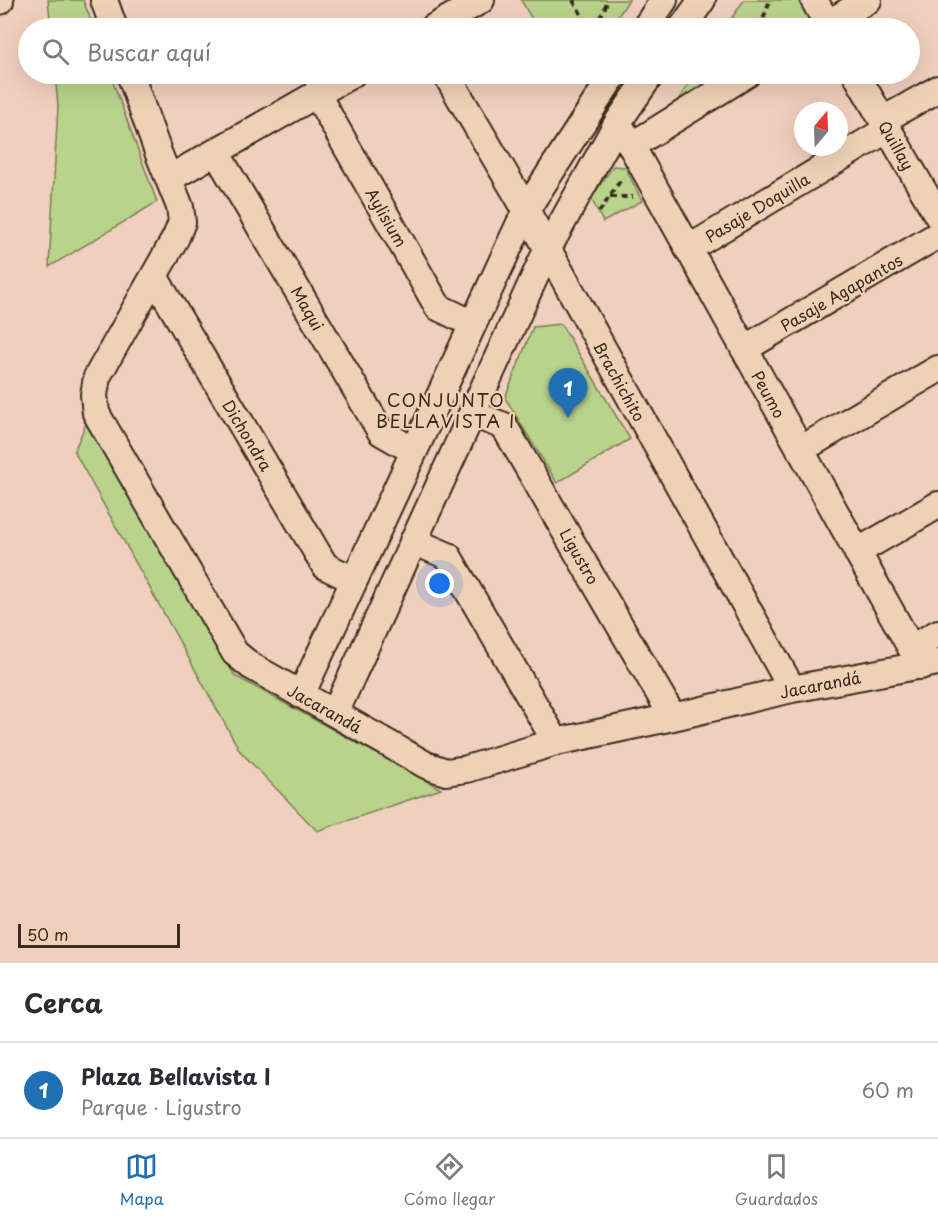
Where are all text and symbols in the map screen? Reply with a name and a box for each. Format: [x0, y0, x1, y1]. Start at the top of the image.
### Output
search box [18, 18, 920, 84]
icon: search [39, 35, 72, 68]
text: Buscar aquí [87, 35, 211, 68]
north arrow [794, 102, 848, 156]
street label: Quillay [873, 116, 921, 174]
street label: Pasaje Doquilla [700, 166, 814, 248]
street label: Aylisium [360, 183, 414, 251]
street label: Pasaje Agapantos [776, 247, 906, 337]
street label: Maqui [286, 281, 330, 335]
street label: Brachichito [588, 337, 652, 425]
street label: Peumo [746, 366, 792, 422]
pin: 1 [548, 368, 588, 418]
district label: CONJUNTO BELLAVISTA I [376, 386, 516, 434]
street label: Dichondra [217, 395, 279, 475]
street label: Ligustro [554, 524, 606, 589]
your location [425, 569, 454, 598]
street label: Jacarandá [778, 664, 863, 704]
street label: Jacarandá [283, 678, 367, 738]
scale bar [18, 921, 180, 948]
text: 50 m [27, 922, 68, 946]
text: Cerca [24, 983, 103, 1022]
text: Plaza Bellavista I [81, 1059, 271, 1092]
text: 1 [39, 1075, 48, 1105]
text: 60 m [862, 1075, 914, 1105]
text: Parque · Ligustro [81, 1092, 242, 1122]
tab: Mapa [120, 1150, 164, 1210]
tab: Cómo llegar [404, 1150, 495, 1210]
tab: Guardados [735, 1150, 818, 1210]

